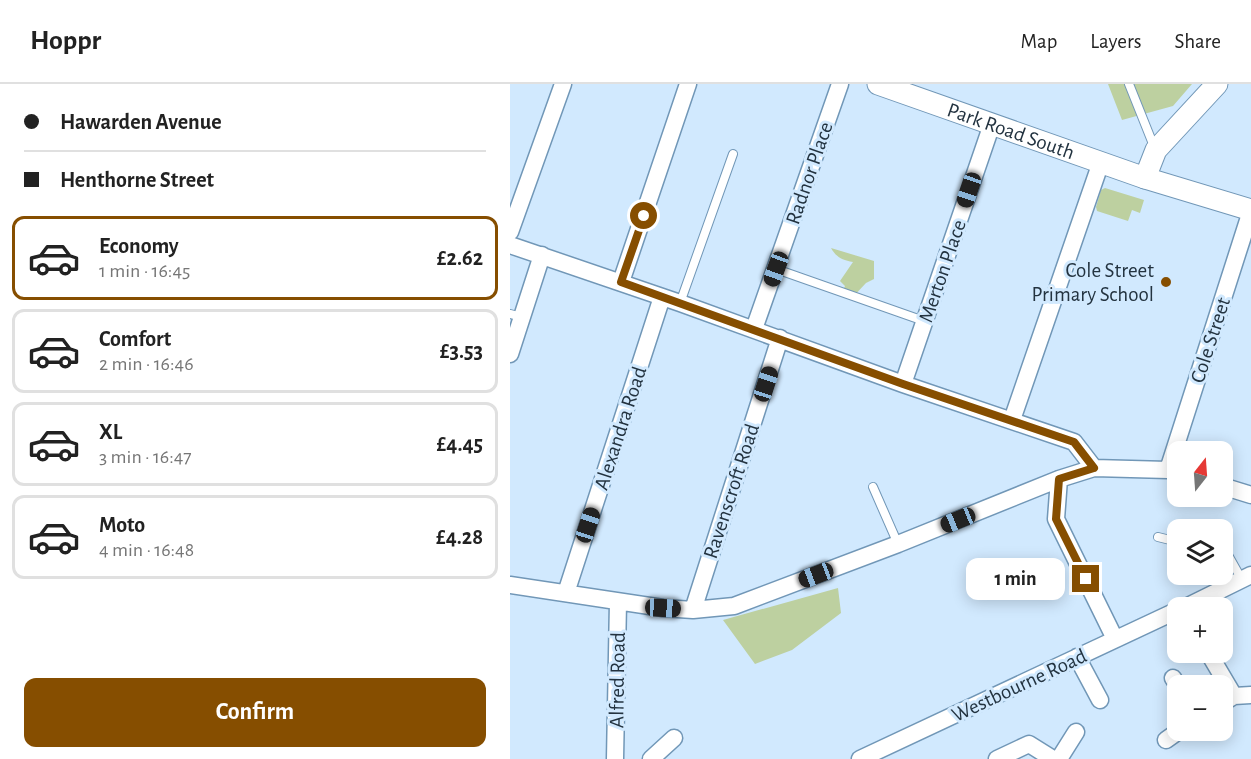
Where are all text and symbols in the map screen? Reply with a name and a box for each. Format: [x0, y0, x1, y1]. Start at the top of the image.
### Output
text: Hoppr [30, 27, 101, 55]
text: Map [1021, 31, 1057, 52]
text: Layers [1090, 31, 1141, 52]
text: Share [1174, 31, 1221, 52]
street label: Park Road South [945, 99, 1077, 163]
text: Hawarden Avenue [60, 111, 222, 133]
street label: Radnor Place [782, 119, 837, 227]
text: Henthorne Street [60, 169, 214, 191]
car [955, 170, 983, 210]
route start [630, 202, 657, 229]
street label: Merton Place [915, 217, 970, 325]
icon: car [27, 231, 81, 285]
text: Economy [99, 235, 179, 257]
text: £2.62 [437, 247, 483, 269]
car [761, 249, 791, 289]
place label: Cole Street Primary School [1031, 260, 1154, 305]
text: 1 min · 16:45 [99, 261, 190, 281]
marker: Cole Street Primary School [1159, 275, 1173, 289]
street label: Cole Street [1187, 295, 1234, 386]
icon: car [27, 324, 81, 378]
text: Comfort [99, 328, 171, 350]
text: £3.53 [440, 340, 483, 362]
text: 2 min · 16:46 [99, 354, 194, 374]
street label: Alexandra Road [591, 364, 650, 492]
car [752, 364, 780, 404]
icon: car [27, 417, 81, 471]
text: XL [99, 421, 122, 443]
street label: Ravenscroft Road [700, 421, 763, 561]
text: £4.45 [437, 433, 483, 455]
north arrow [1167, 441, 1233, 507]
map controls [1167, 441, 1233, 741]
text: 3 min · 16:47 [99, 447, 192, 467]
car [574, 505, 602, 545]
car [938, 505, 978, 535]
icon: car [27, 510, 81, 564]
text: Moto [99, 514, 145, 536]
button: layers [1167, 519, 1233, 585]
text: £4.28 [436, 526, 483, 548]
text: 4 min · 16:48 [99, 540, 194, 560]
callout: 1 min [966, 558, 1065, 600]
car [796, 560, 836, 590]
route end [1072, 565, 1099, 592]
text: 1 min [994, 569, 1037, 589]
button: + [1167, 597, 1233, 663]
car [645, 598, 681, 618]
street label: Alfred Road [606, 632, 629, 728]
street label: Westbourne Road [949, 645, 1090, 726]
button: − [1167, 675, 1233, 741]
button: Confirm [24, 678, 486, 747]

